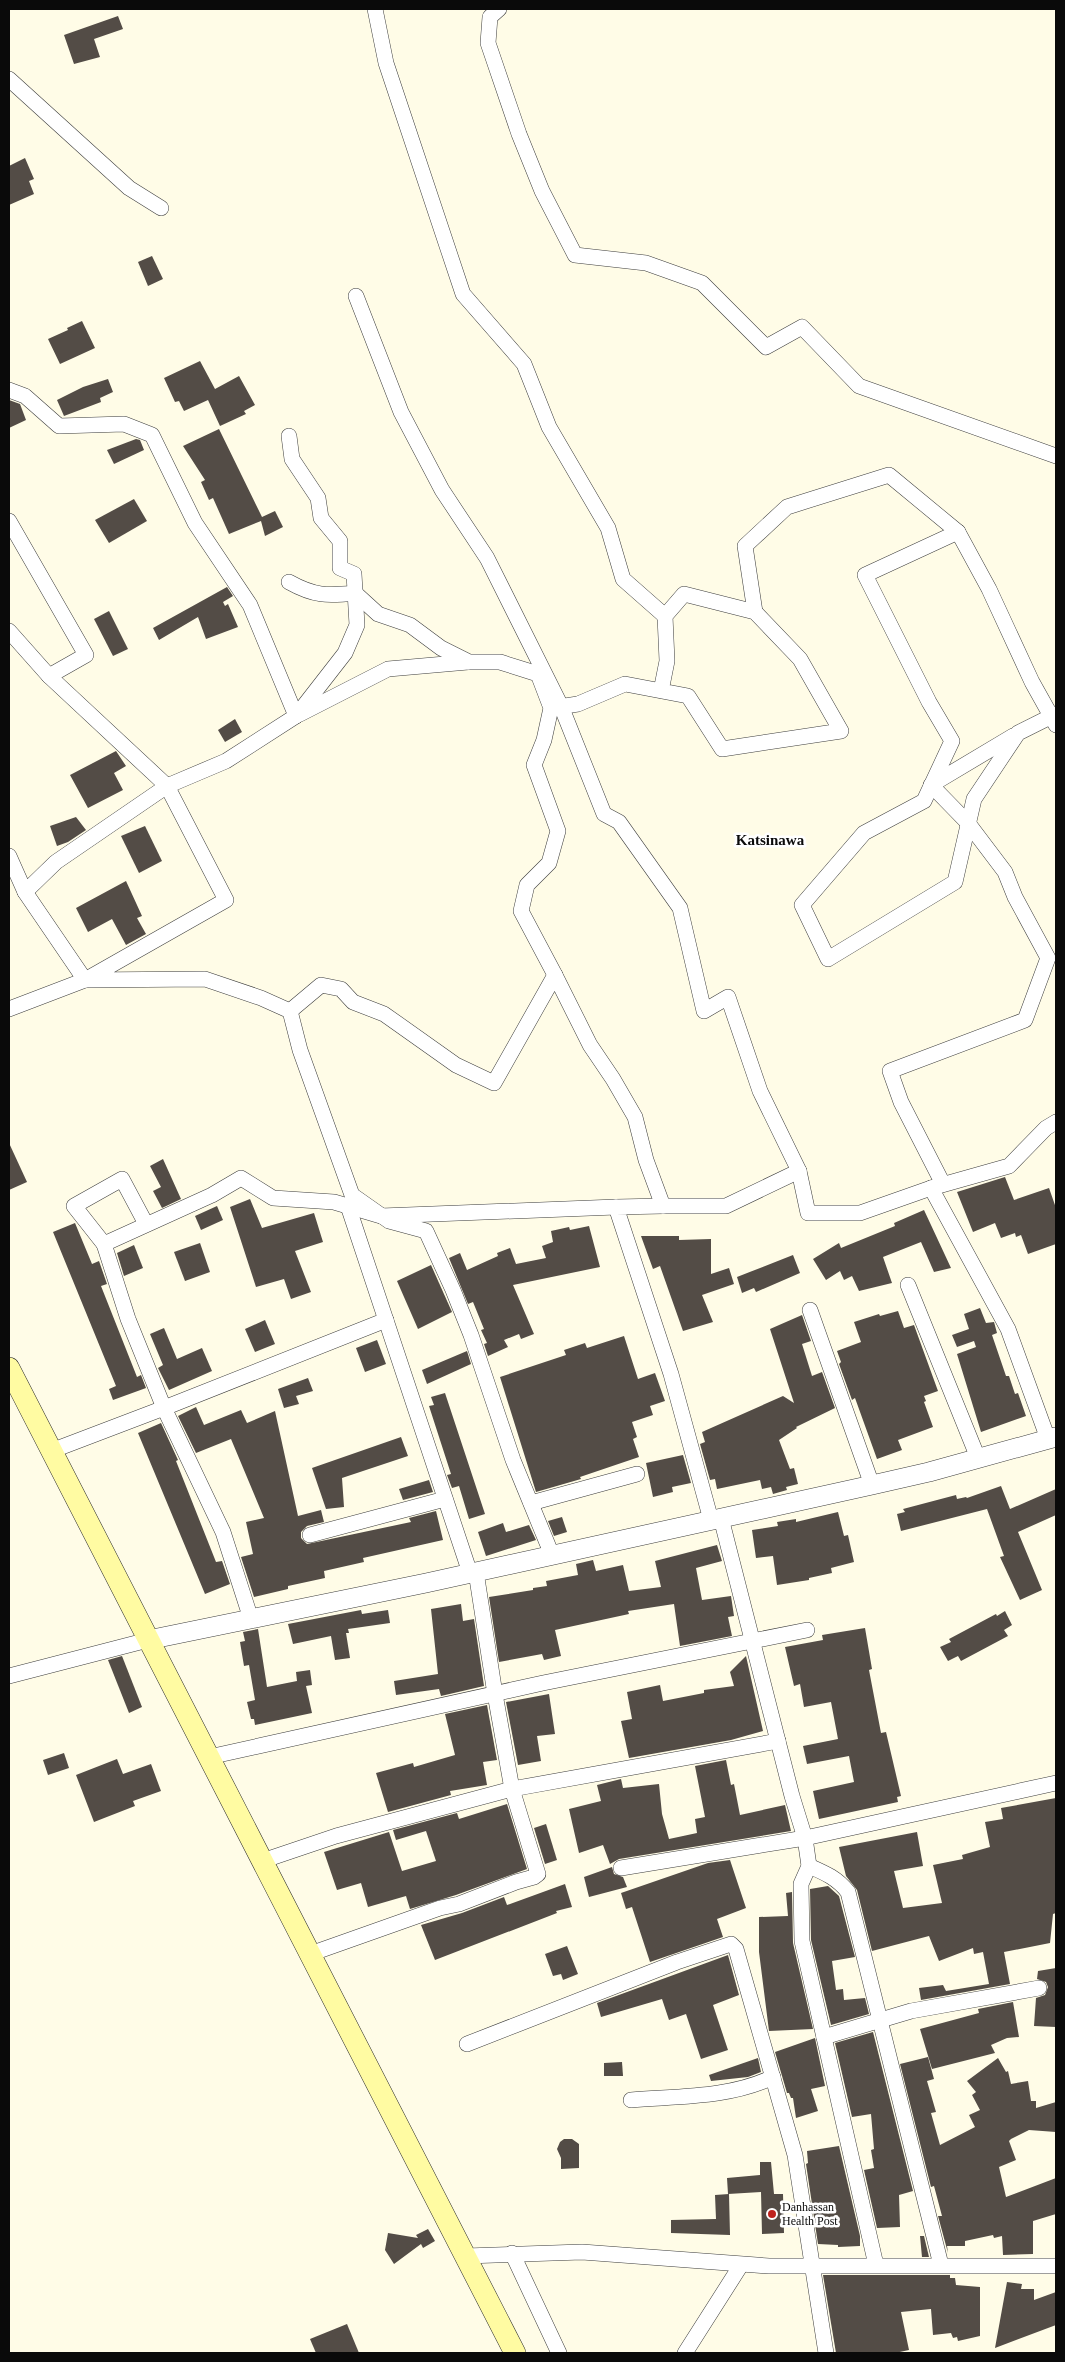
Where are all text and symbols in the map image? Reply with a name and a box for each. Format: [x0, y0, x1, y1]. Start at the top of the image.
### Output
district label: Katsinawa [736, 832, 805, 848]
place label: Danhassan Health Post [782, 2200, 838, 2228]
marker: Danhassan Health Post [766, 2208, 778, 2220]

